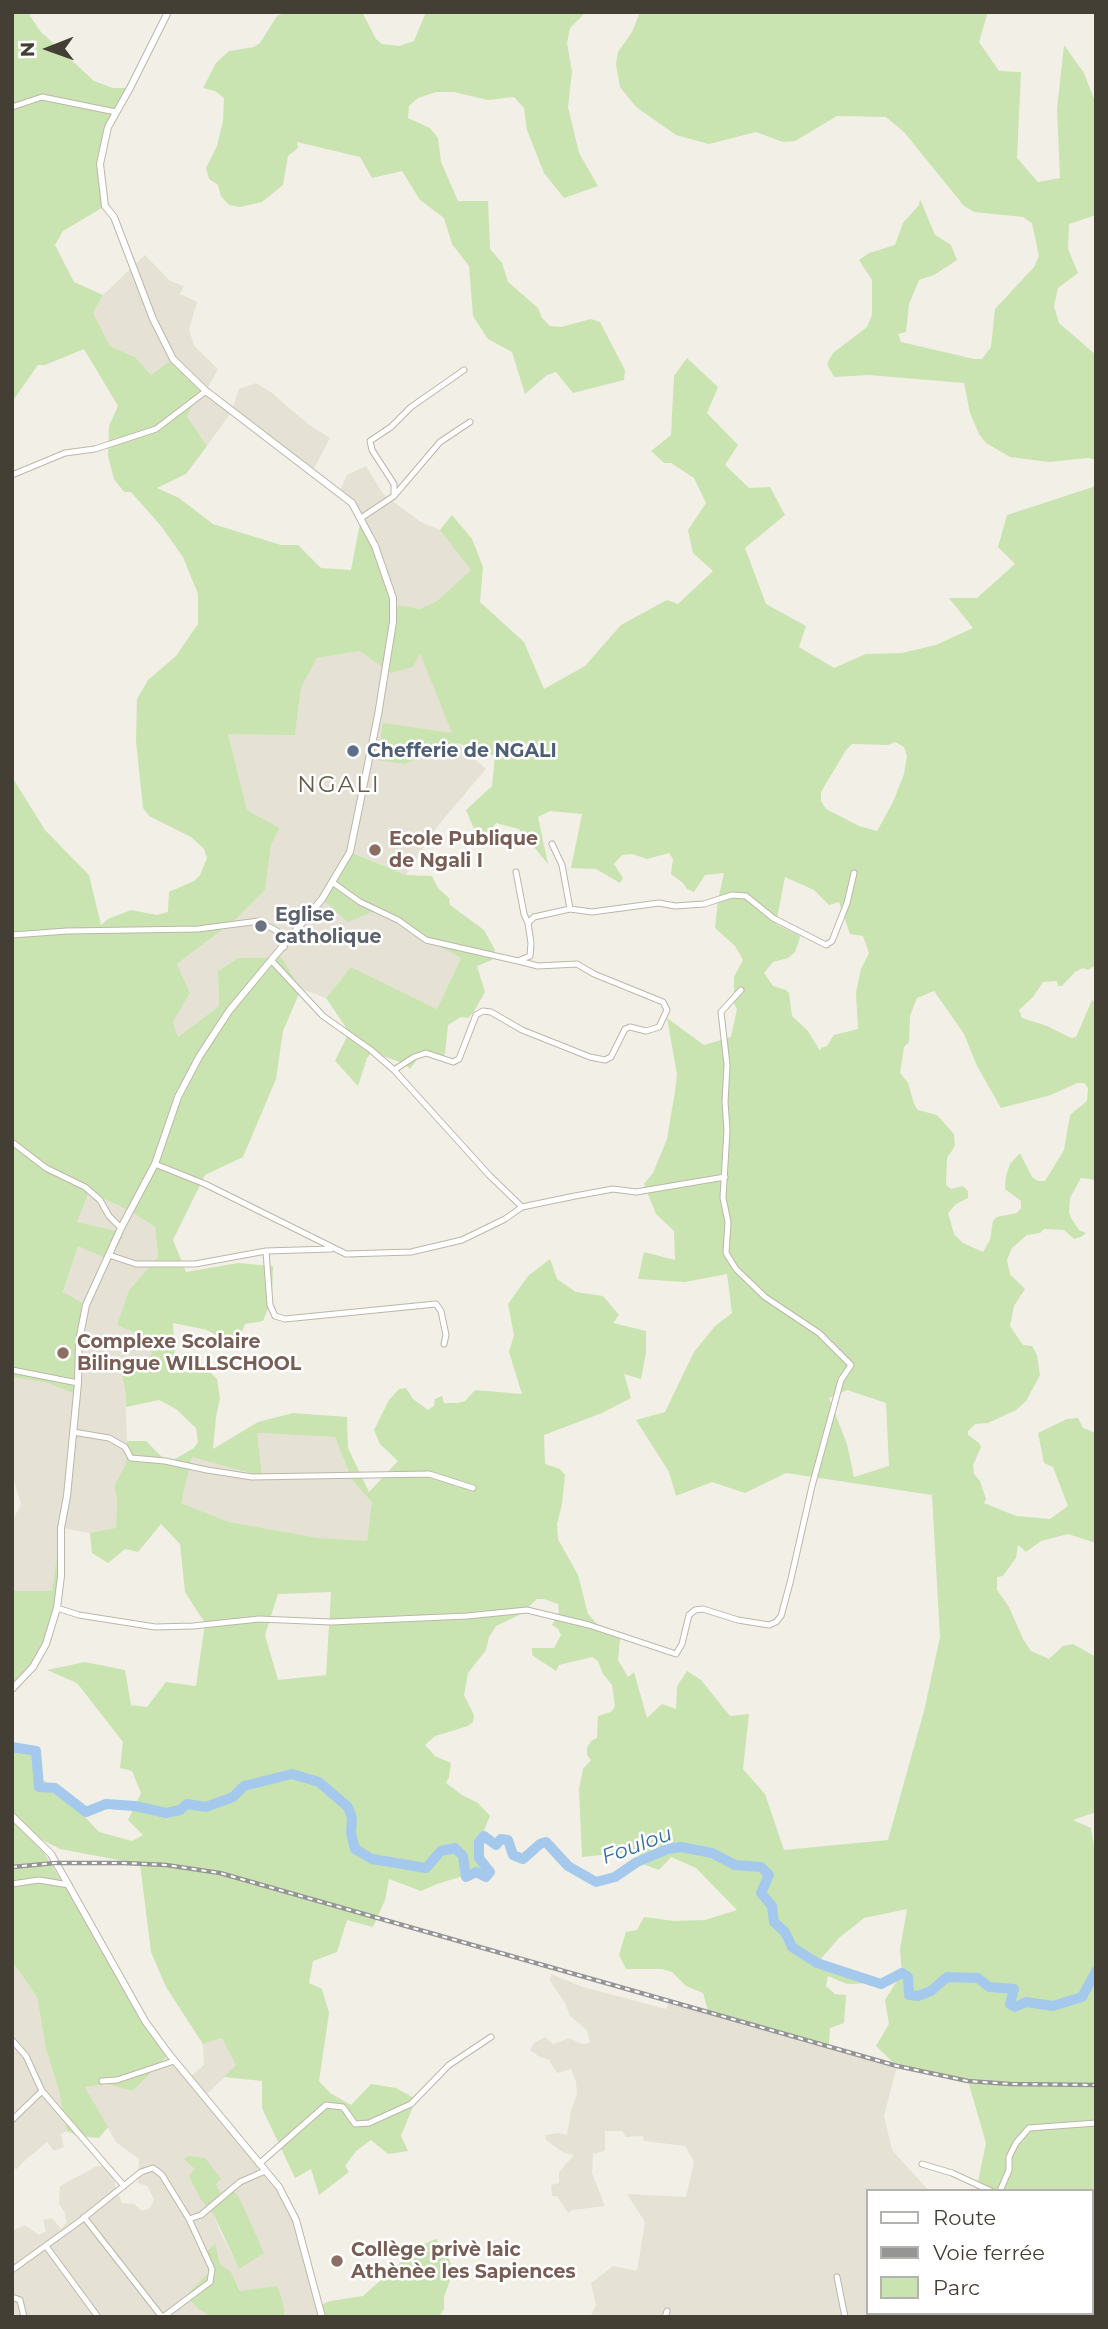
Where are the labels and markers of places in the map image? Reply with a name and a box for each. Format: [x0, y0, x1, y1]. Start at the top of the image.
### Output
place label: Chefferie de NGALI [367, 740, 557, 762]
marker: Chefferie de NGALI [345, 743, 361, 759]
place label: Ecole Publique de Ngali I [389, 828, 538, 872]
marker: Ecole Publique de Ngali I [367, 842, 383, 858]
place label: Eglise catholique [275, 904, 381, 948]
marker: Eglise catholique [253, 918, 269, 934]
place label: Complexe Scolaire Bilingue WILLSCHOOL [77, 1331, 301, 1375]
marker: Complexe Scolaire Bilingue WILLSCHOOL [55, 1345, 71, 1361]
place label: Collège privè laic Athènèe les Sapiences [351, 2239, 576, 2283]
marker: Collège privè laic Athènèe les Sapiences [329, 2253, 345, 2269]

